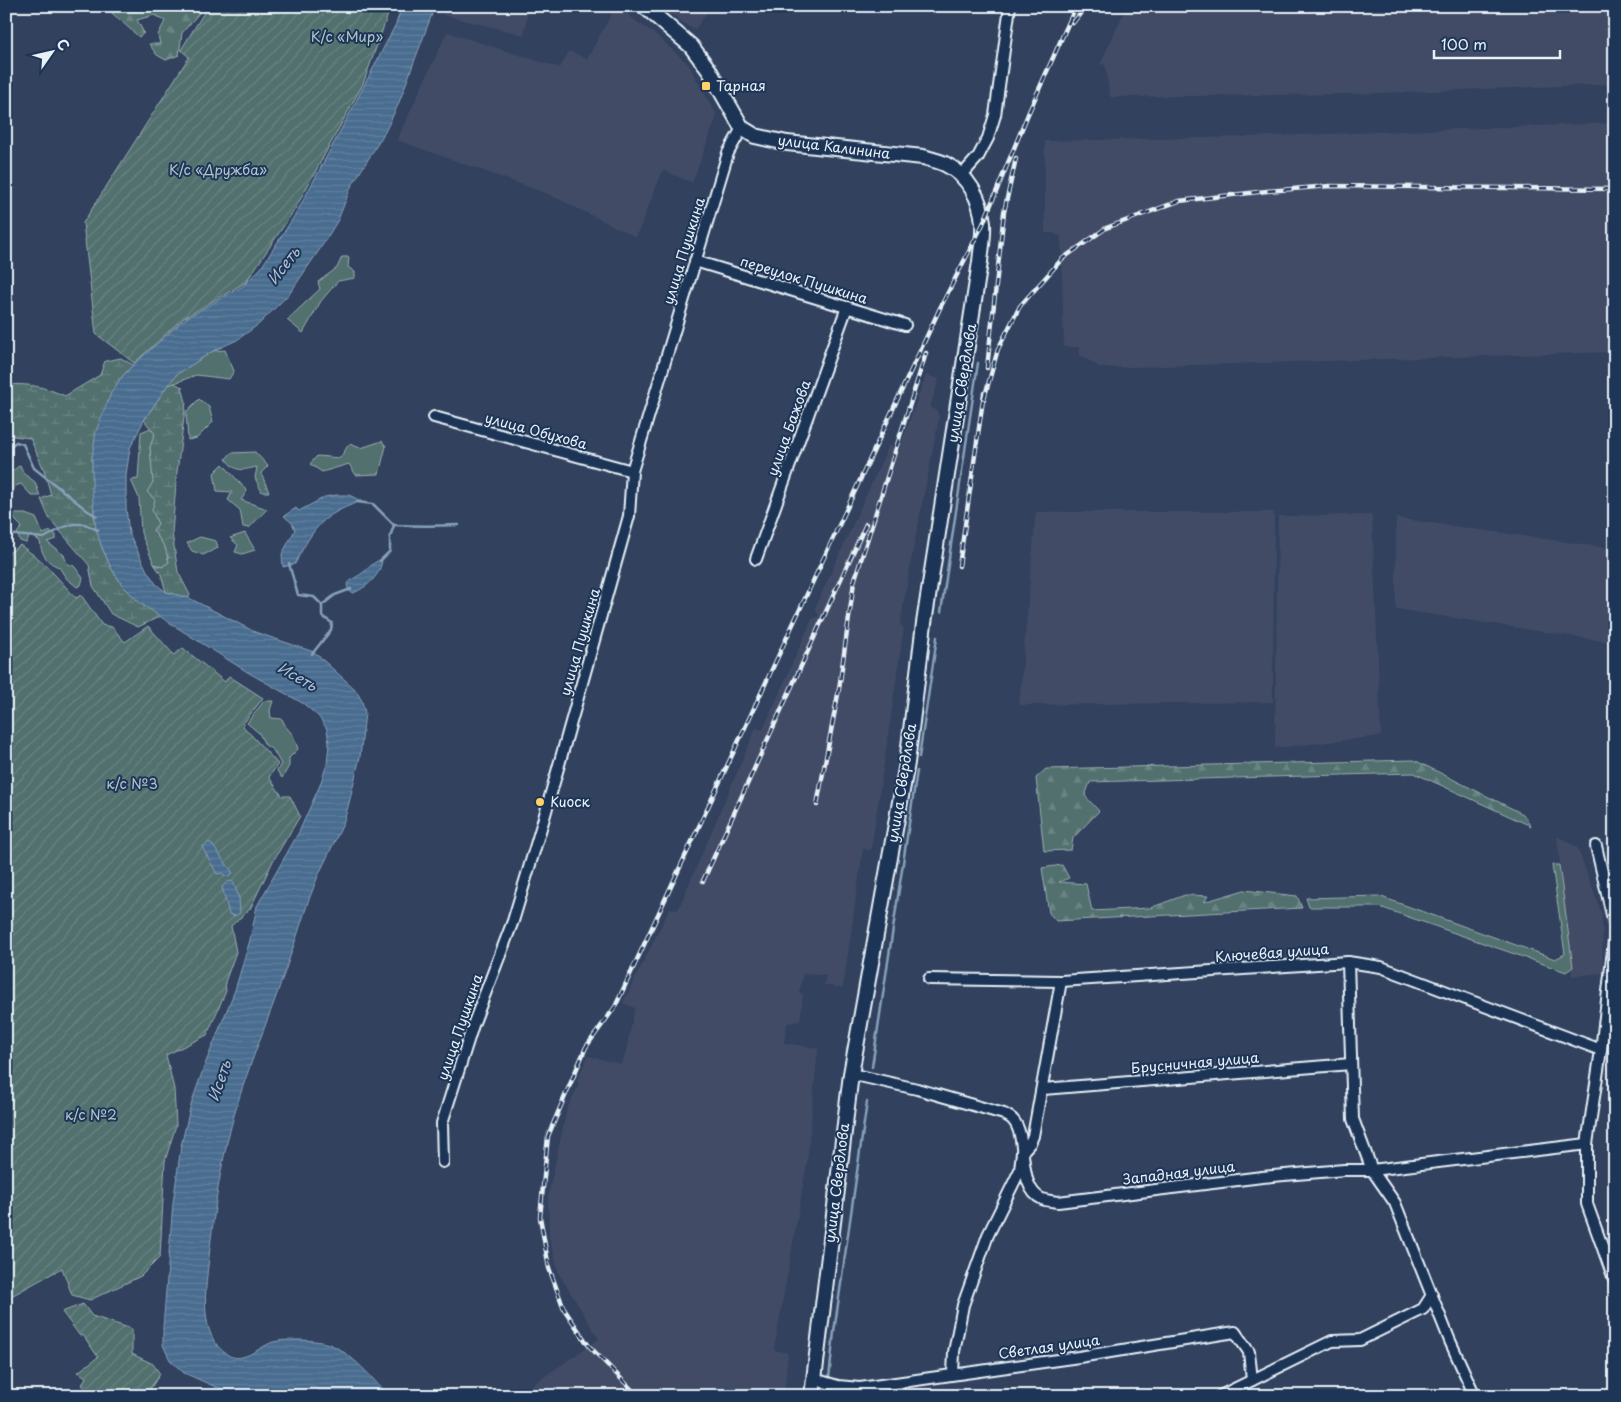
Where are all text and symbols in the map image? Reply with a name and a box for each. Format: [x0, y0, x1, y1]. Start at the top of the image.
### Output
park label: К/с «Мир» [311, 26, 383, 47]
north arrow [28, 28, 78, 78]
scale bar [1434, 28, 1560, 60]
text: 100 m [1441, 32, 1487, 55]
text: С [52, 34, 75, 55]
place label: Тарная [716, 75, 766, 96]
marker: Тарная [700, 80, 712, 92]
street label: улица Калинина [777, 129, 892, 164]
park label: К/с «Дружба» [169, 159, 267, 180]
street label: улица Пушкина [657, 194, 710, 307]
water label: Исеть [261, 240, 306, 289]
street label: переулок Пушкина [738, 250, 871, 309]
street label: улица Свердлова [942, 322, 981, 444]
street label: улица Бажова [761, 377, 816, 479]
street label: улица Обухова [483, 407, 590, 454]
street label: улица Пушкина [554, 585, 605, 698]
water label: Исеть [274, 655, 323, 697]
street label: улица Свердлова [882, 722, 921, 844]
park label: к/с №3 [106, 773, 158, 794]
place label: Киоск [550, 791, 591, 812]
marker: Киоск [534, 796, 546, 808]
street label: Ключевая улица [1214, 938, 1330, 967]
street label: улица Пушкина [432, 971, 488, 1083]
street label: Брусничная улица [1130, 1046, 1260, 1079]
water label: Исеть [201, 1056, 237, 1104]
park label: к/с №2 [65, 1104, 117, 1125]
street label: улица Свердлова [819, 1122, 854, 1244]
street label: Западная улица [1122, 1155, 1236, 1190]
street label: Светлая улица [997, 1329, 1101, 1364]

